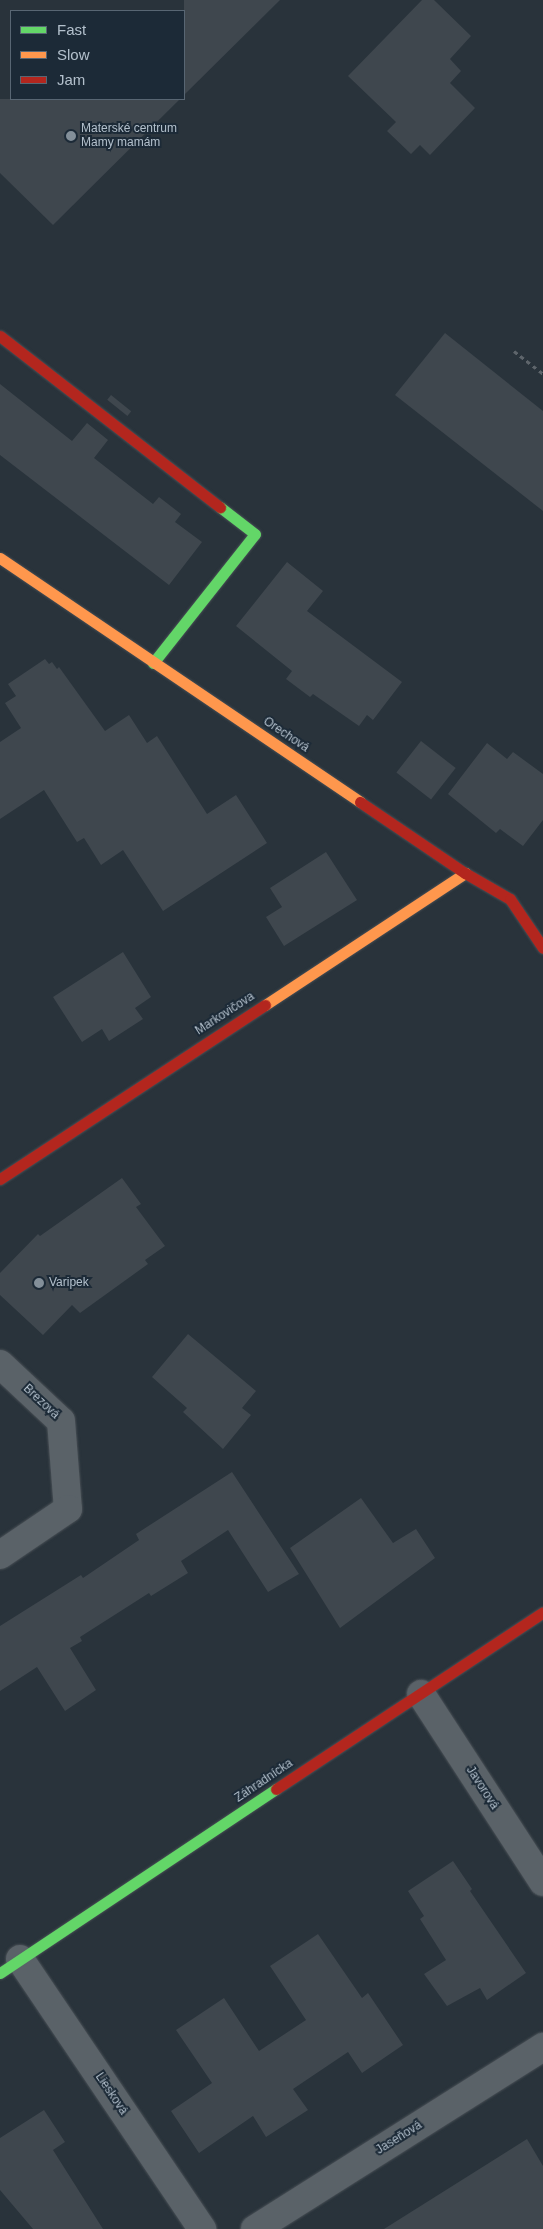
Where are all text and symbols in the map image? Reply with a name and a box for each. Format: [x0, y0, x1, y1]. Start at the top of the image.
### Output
legend [10, 10, 185, 100]
text: Fast [57, 21, 86, 38]
text: Slow [57, 46, 90, 63]
text: Jam [57, 71, 85, 88]
place label: Materské centrum Mamy mamám [81, 122, 177, 150]
marker: Materské centrum Mamy mamám [65, 130, 77, 142]
street label: Orechová [260, 714, 312, 756]
street label: Markovičova [193, 990, 257, 1038]
place label: Varipek [49, 1276, 89, 1290]
marker: Varipek [33, 1277, 45, 1289]
street label: Brezová [20, 1382, 62, 1422]
street label: Záhradnícka [232, 1756, 296, 1806]
street label: Javorová [463, 1764, 501, 1812]
street label: Liesková [92, 2070, 130, 2118]
street label: Jaseňová [373, 2118, 425, 2158]

